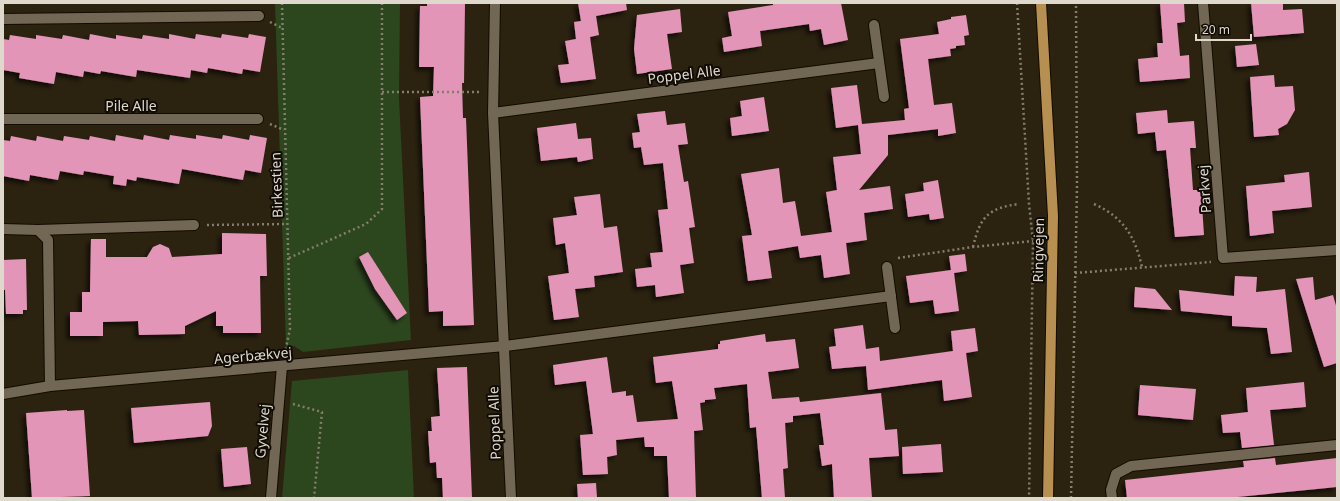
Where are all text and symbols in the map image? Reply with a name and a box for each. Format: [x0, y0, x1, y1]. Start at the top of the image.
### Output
scale bar [1196, 16, 1251, 42]
text: 20 m [1202, 21, 1230, 38]
street label: Poppel Alle [646, 60, 722, 88]
street label: Pile Alle [105, 96, 157, 115]
street label: Birkestien [265, 152, 287, 218]
street label: Parkvej [1193, 164, 1215, 214]
street label: Ringvejen [1028, 217, 1048, 283]
street label: Agerbækvej [213, 342, 293, 368]
street label: Poppel Alle [483, 386, 505, 460]
street label: Gyvelvej [250, 403, 274, 459]

